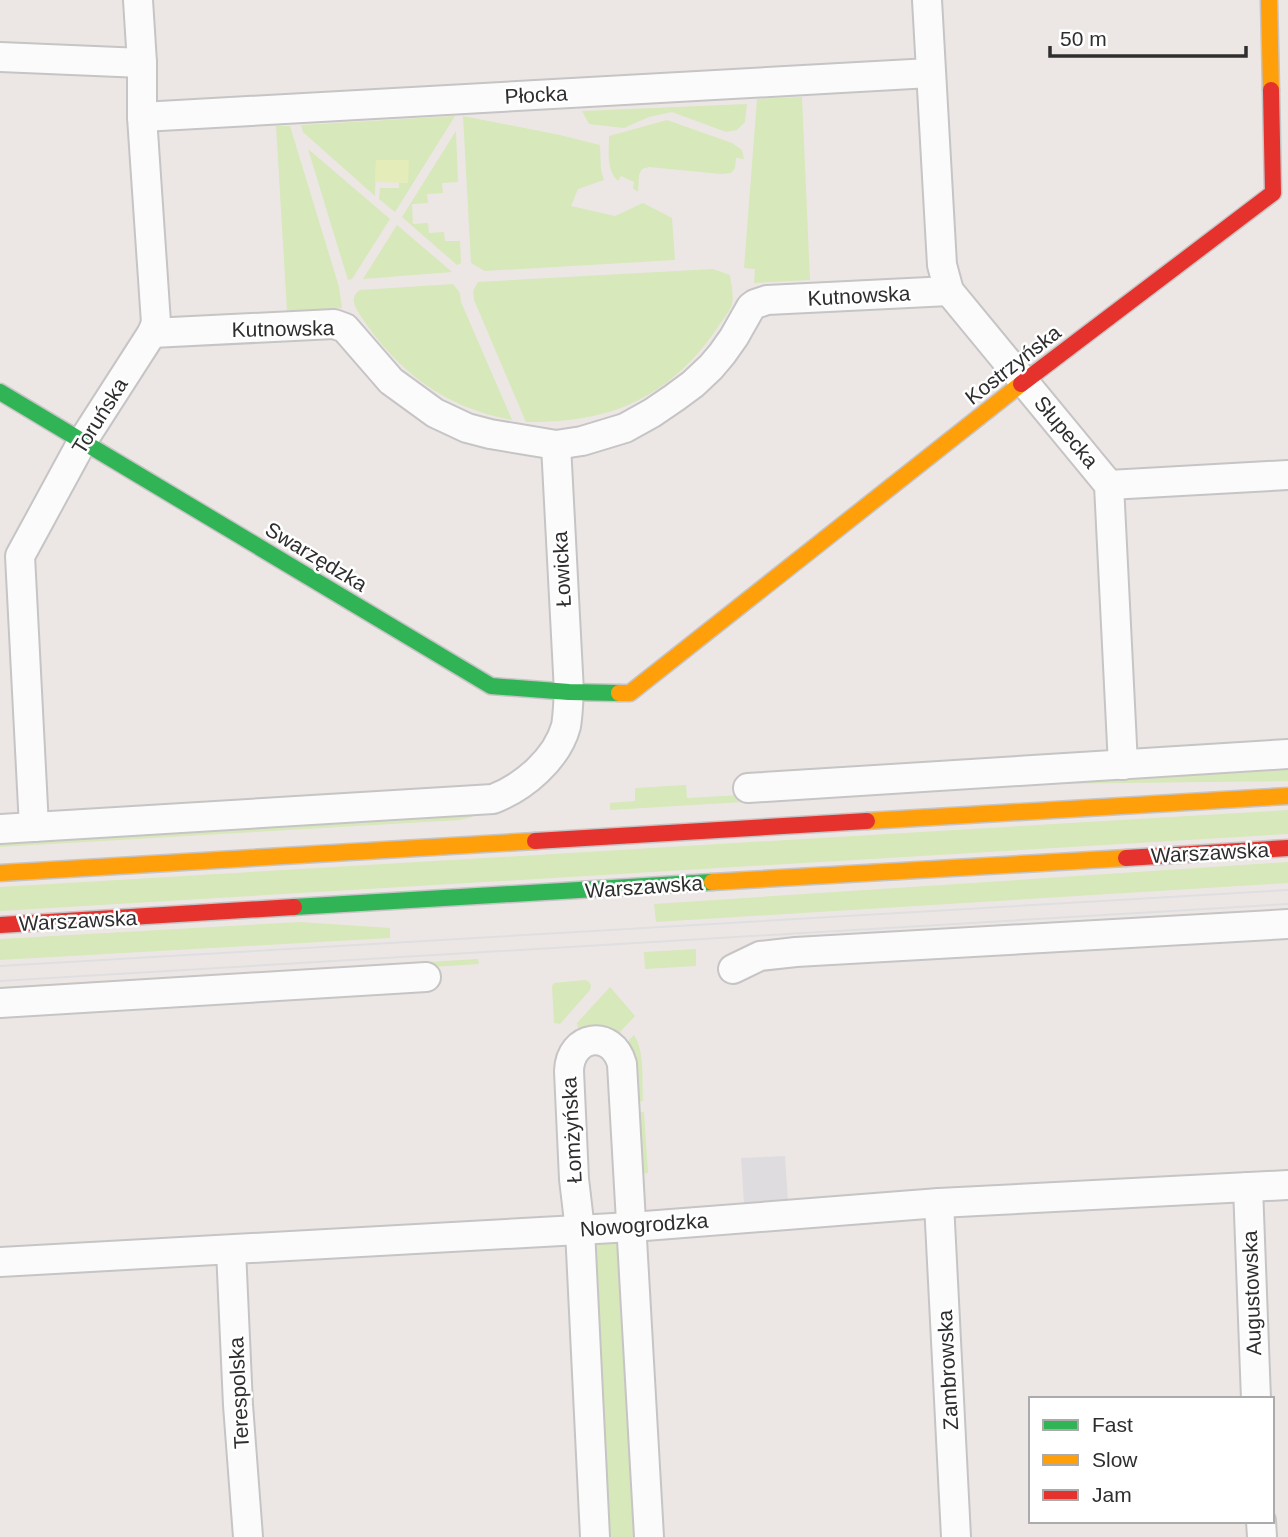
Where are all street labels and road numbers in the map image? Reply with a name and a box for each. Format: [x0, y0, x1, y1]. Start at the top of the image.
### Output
street label: Płocka [504, 81, 568, 108]
street label: Kutnowska [807, 281, 911, 310]
street label: Kutnowska [231, 316, 335, 341]
street label: Kostrzyńska [961, 320, 1065, 409]
street label: Toruńska [67, 373, 132, 458]
street label: Słupecka [1030, 391, 1103, 472]
street label: Swarzędzka [261, 517, 371, 596]
street label: Łowicka [548, 530, 575, 608]
street label: Warszawska [1150, 838, 1270, 867]
street label: Warszawska [584, 871, 704, 902]
street label: Warszawska [18, 906, 138, 935]
street label: Łomżyńska [557, 1076, 586, 1184]
street label: Nowogrodzka [579, 1209, 709, 1240]
street label: Augustowska [1238, 1230, 1265, 1356]
street label: Zambrowska [933, 1309, 962, 1431]
street label: Terespolska [224, 1336, 253, 1450]

